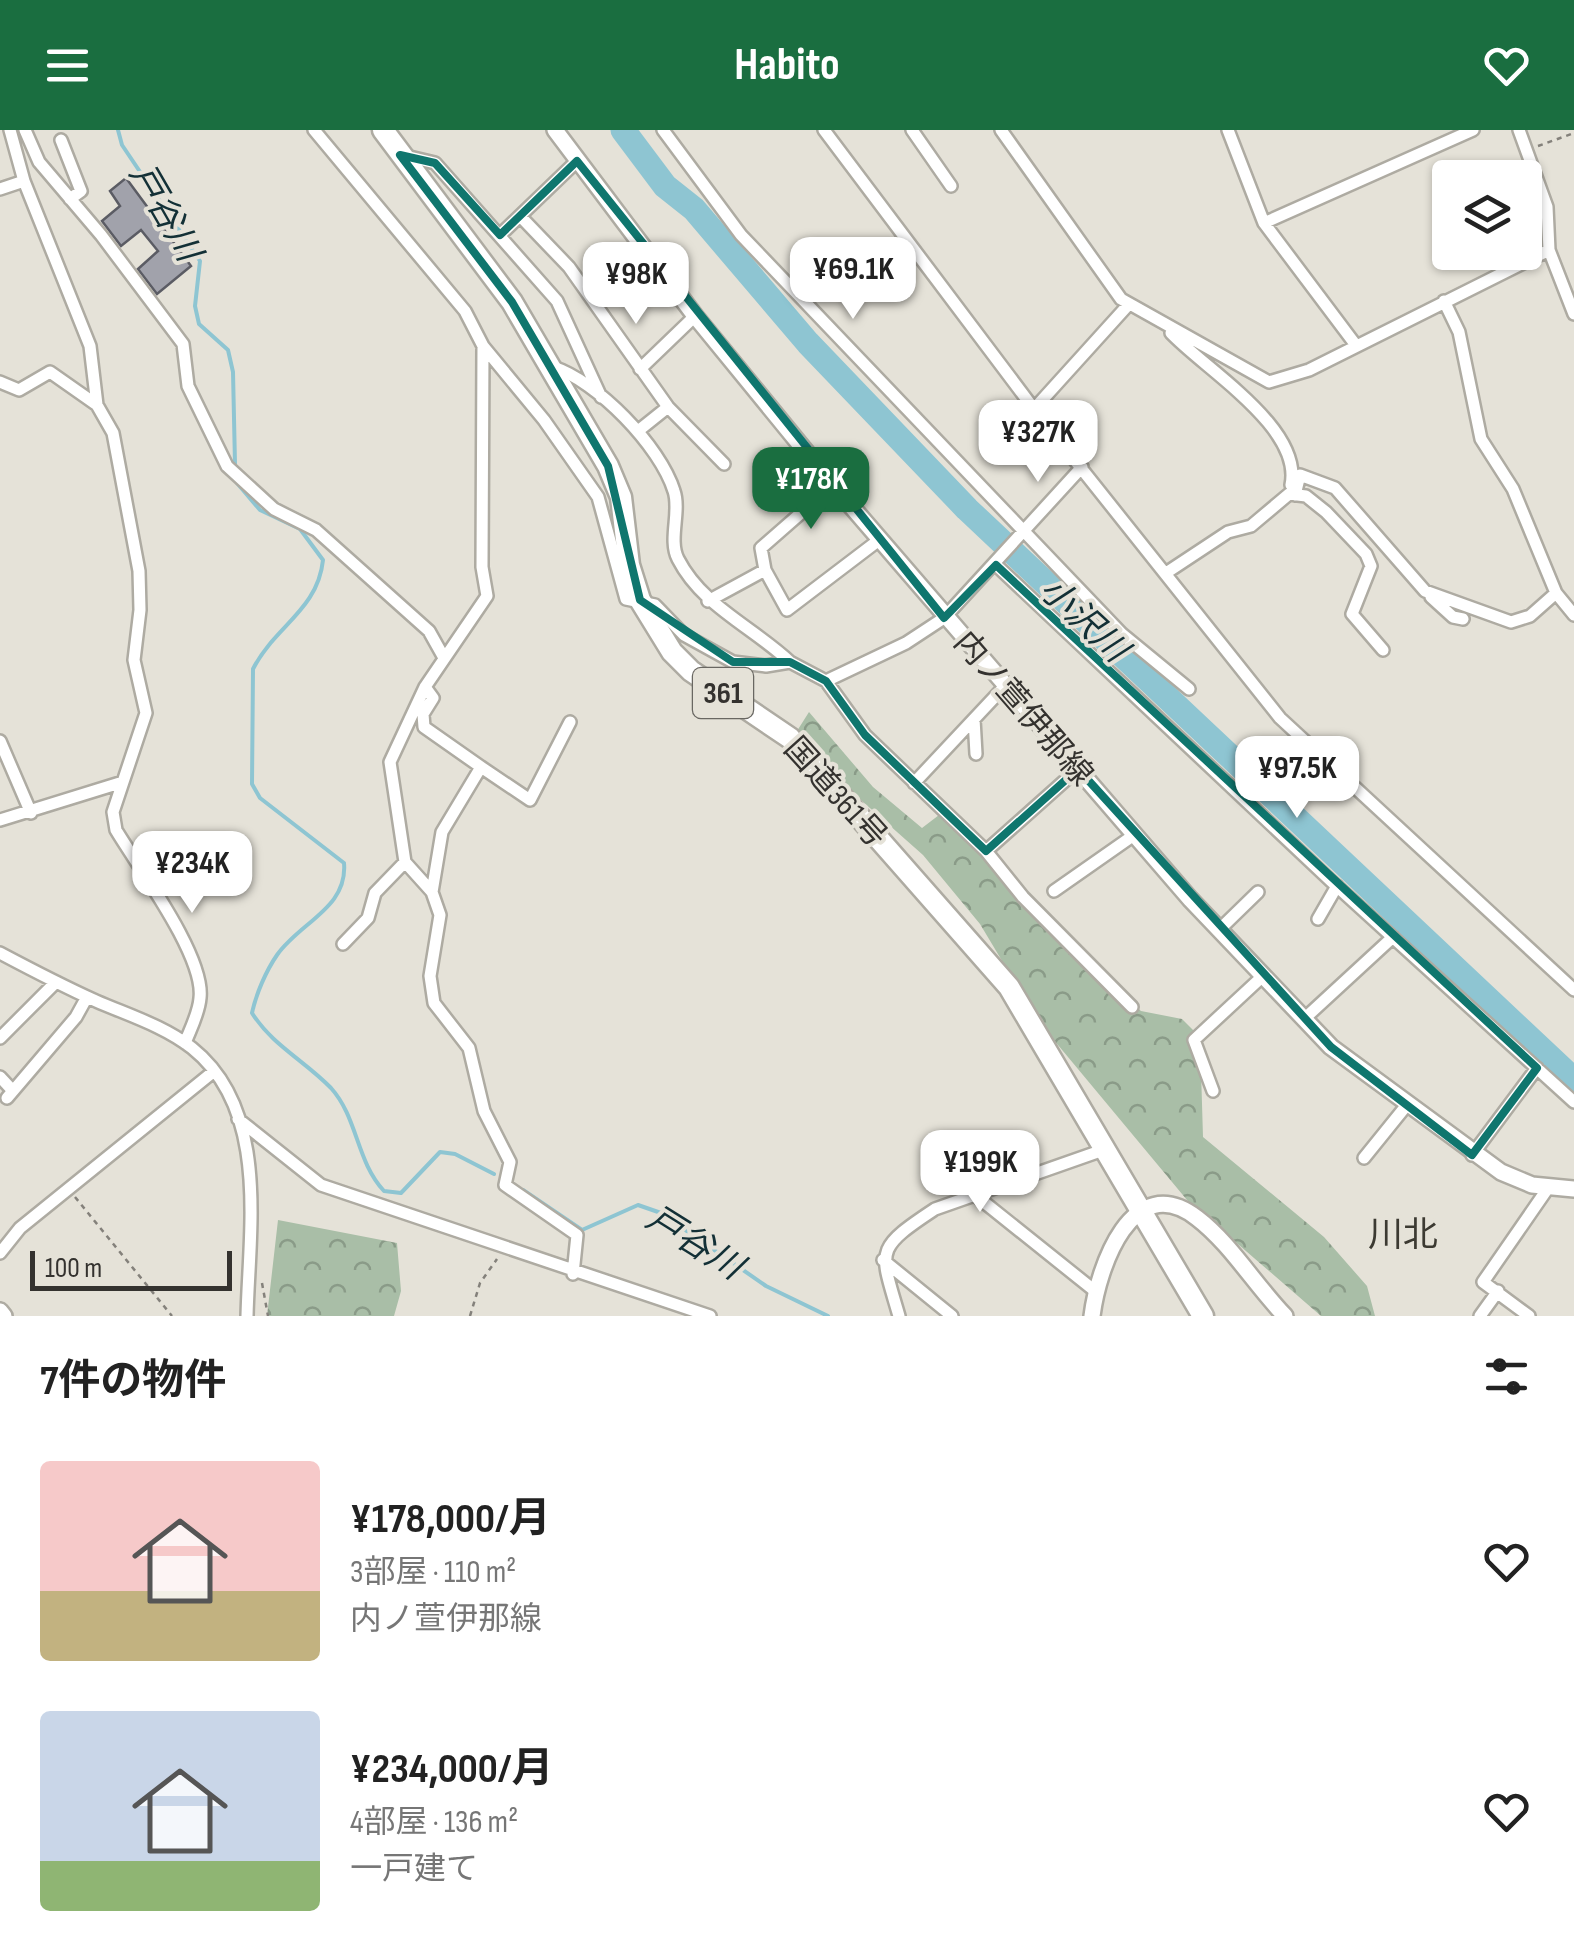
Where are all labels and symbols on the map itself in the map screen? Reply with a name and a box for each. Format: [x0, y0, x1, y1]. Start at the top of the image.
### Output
water label: 戸谷川 [120, 157, 212, 272]
pin: ¥69.1K [772, 237, 934, 322]
pin: ¥98K [577, 242, 695, 327]
pin: ¥327K [968, 400, 1108, 485]
pin: ¥178K [741, 447, 881, 532]
water label: 小沢川 [1030, 569, 1139, 674]
street label: 内ノ萱伊那線 [945, 624, 1101, 794]
road number: 361 [693, 668, 753, 718]
street label: 国道361号 [775, 730, 894, 856]
pin: ¥97.5K [1216, 736, 1378, 821]
pin: ¥234K [122, 831, 262, 916]
pin: ¥199K [910, 1130, 1050, 1215]
water label: 戸谷川 [638, 1197, 754, 1291]
district label: 川北 [1368, 1214, 1438, 1257]
scale bar [30, 1246, 232, 1290]

